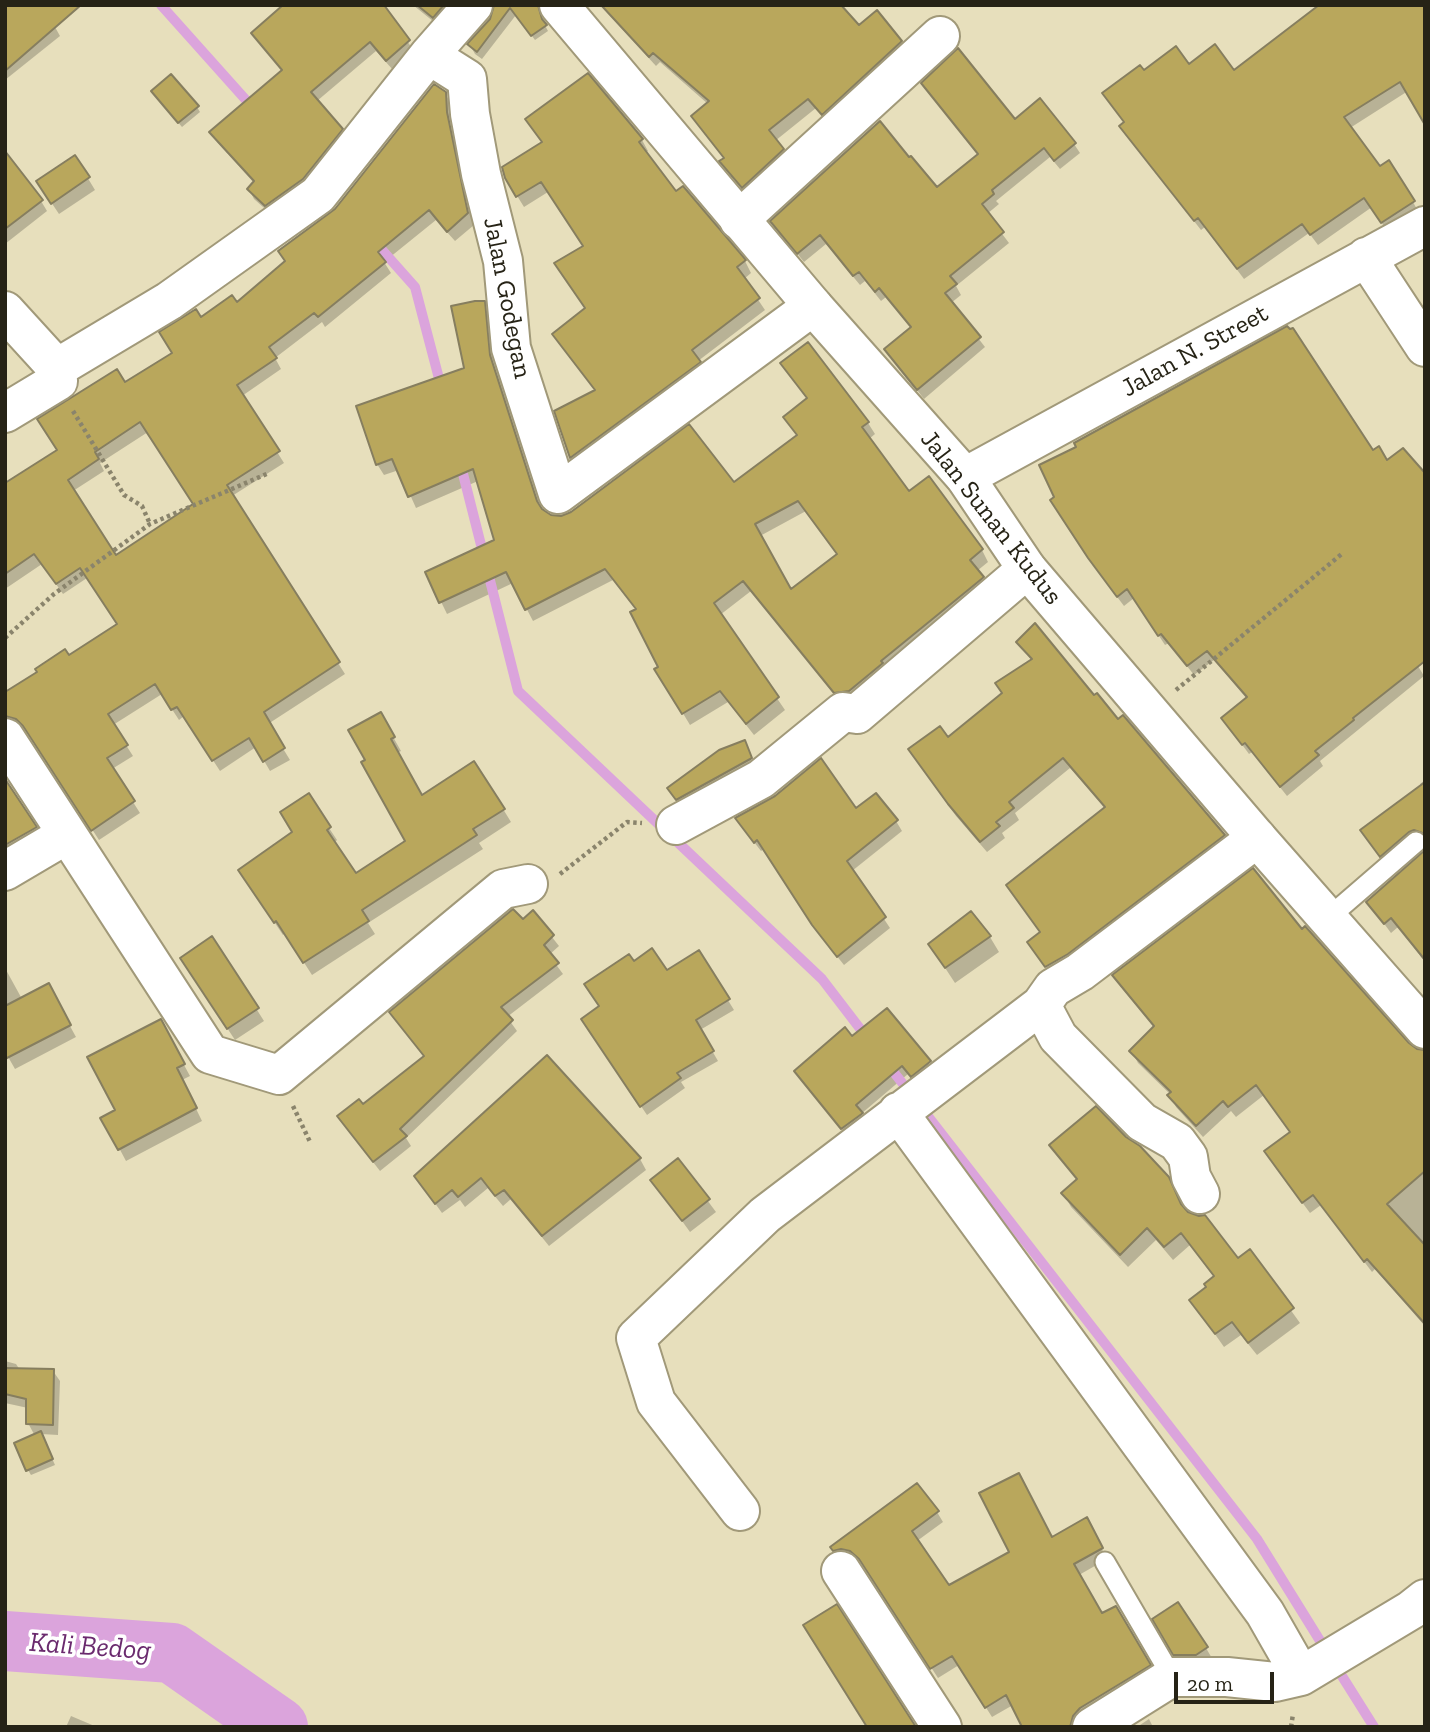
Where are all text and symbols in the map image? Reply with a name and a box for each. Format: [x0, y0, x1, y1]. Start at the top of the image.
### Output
street label: Jalan Godegan [476, 215, 538, 381]
street label: Jalan N. Street [1116, 298, 1274, 404]
street label: Jalan Sunan Kudus [913, 425, 1069, 611]
water label: Kali Bedog [28, 1626, 152, 1668]
scale bar [1178, 1658, 1278, 1702]
text: 20 m [1187, 1671, 1233, 1696]

